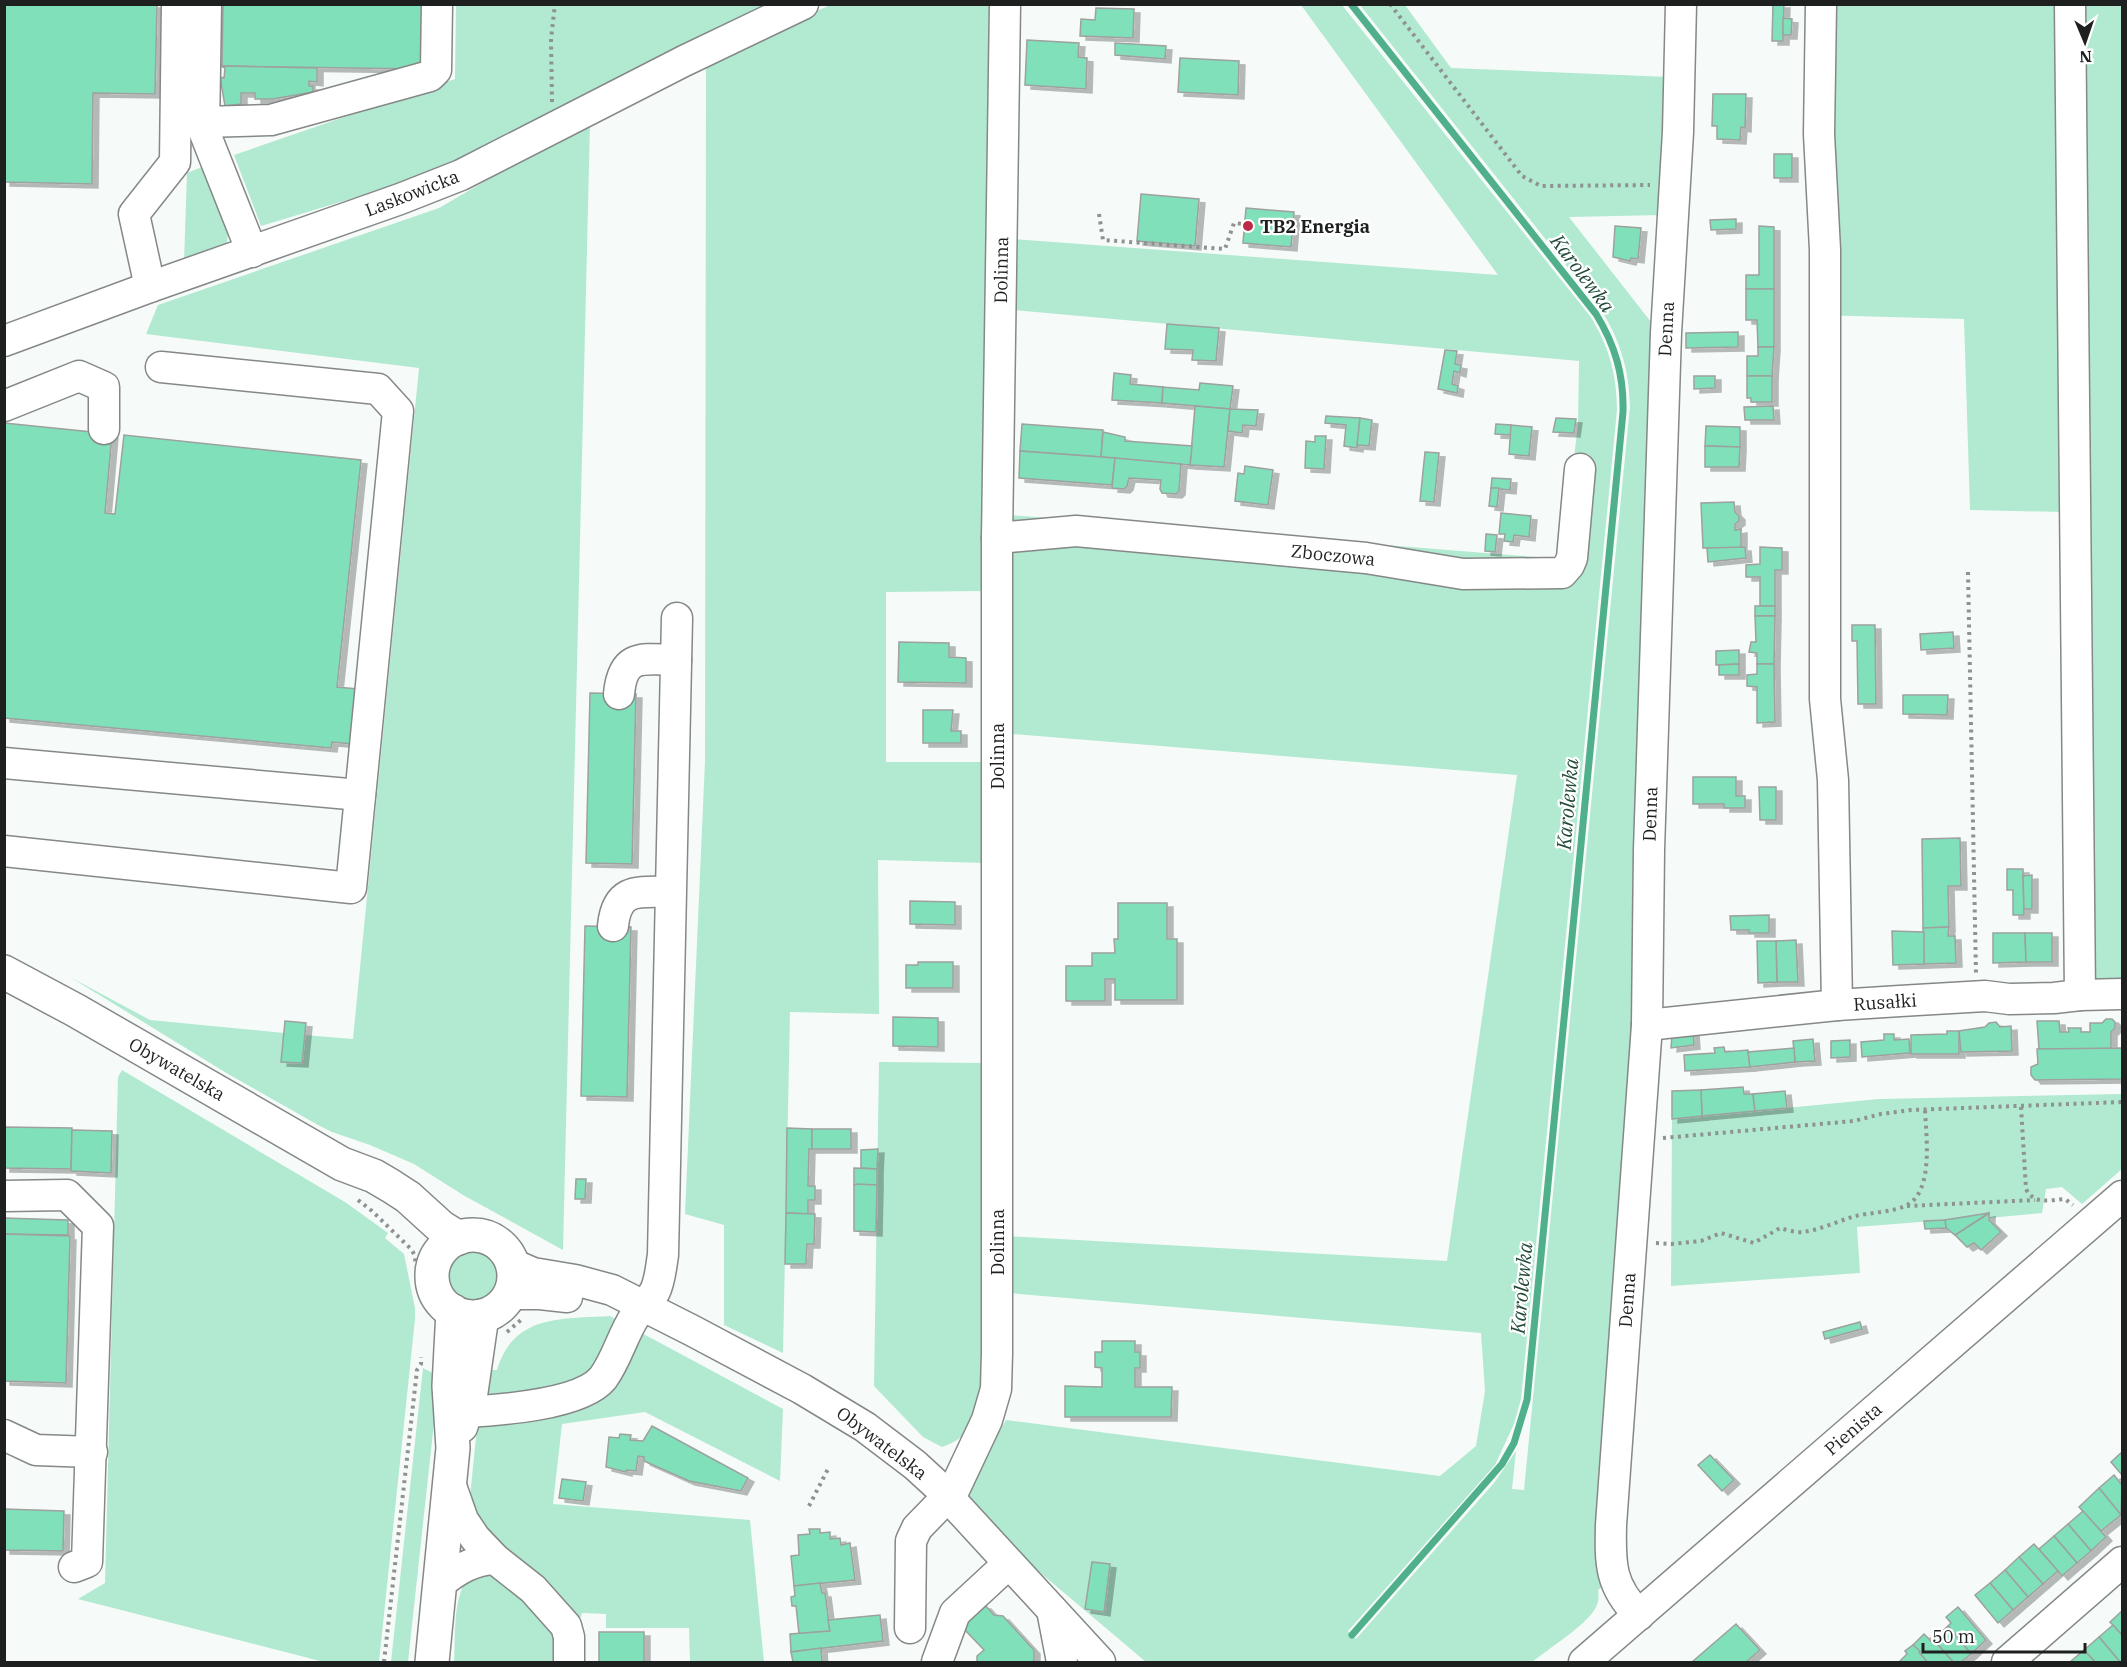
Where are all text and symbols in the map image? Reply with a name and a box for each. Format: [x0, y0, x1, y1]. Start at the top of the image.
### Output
north arrow [2055, 12, 2115, 72]
text: N [2079, 47, 2092, 67]
street label: Laskowicka [362, 164, 462, 221]
place label: TB2 Energia [1260, 215, 1370, 238]
marker: TB2 Energia [1241, 219, 1255, 233]
water label: Karolewka [1544, 227, 1621, 318]
street label: Dolinna [989, 236, 1013, 304]
street label: Denna [1653, 301, 1679, 357]
street label: Zboczowa [1290, 539, 1376, 571]
street label: Dolinna [986, 722, 1009, 789]
water label: Karolewka [1549, 757, 1584, 852]
street label: Denna [1638, 786, 1662, 842]
street label: Rusałki [1853, 988, 1918, 1016]
street label: Obywatelska [125, 1032, 229, 1106]
street label: Dolinna [986, 1208, 1009, 1275]
water label: Karolewka [1503, 1241, 1538, 1336]
street label: Denna [1614, 1272, 1640, 1328]
street label: Pienista [1820, 1398, 1887, 1460]
street label: Obywatelska [832, 1401, 932, 1485]
scale bar [1923, 1616, 2085, 1654]
text: 50 m [1932, 1625, 1975, 1648]

